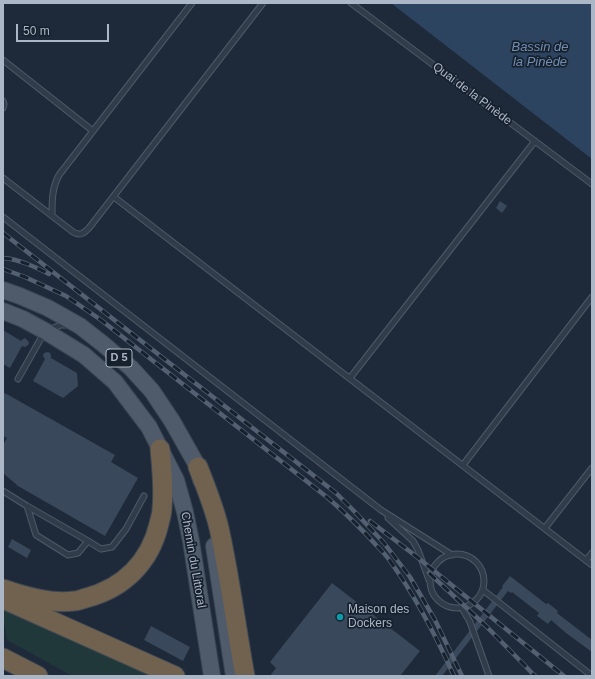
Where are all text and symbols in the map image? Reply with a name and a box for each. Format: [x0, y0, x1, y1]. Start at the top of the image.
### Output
scale bar [18, 16, 111, 42]
text: 50 m [23, 24, 50, 38]
water label: Bassin de la Pinède [511, 39, 569, 70]
street label: Quai de la Pinède [430, 60, 514, 128]
road number: D 5 [106, 349, 132, 367]
street label: Chemin du Littoral [177, 511, 209, 609]
place label: Maison des Dockers [348, 603, 409, 631]
marker: Maison des Dockers [335, 612, 345, 622]

